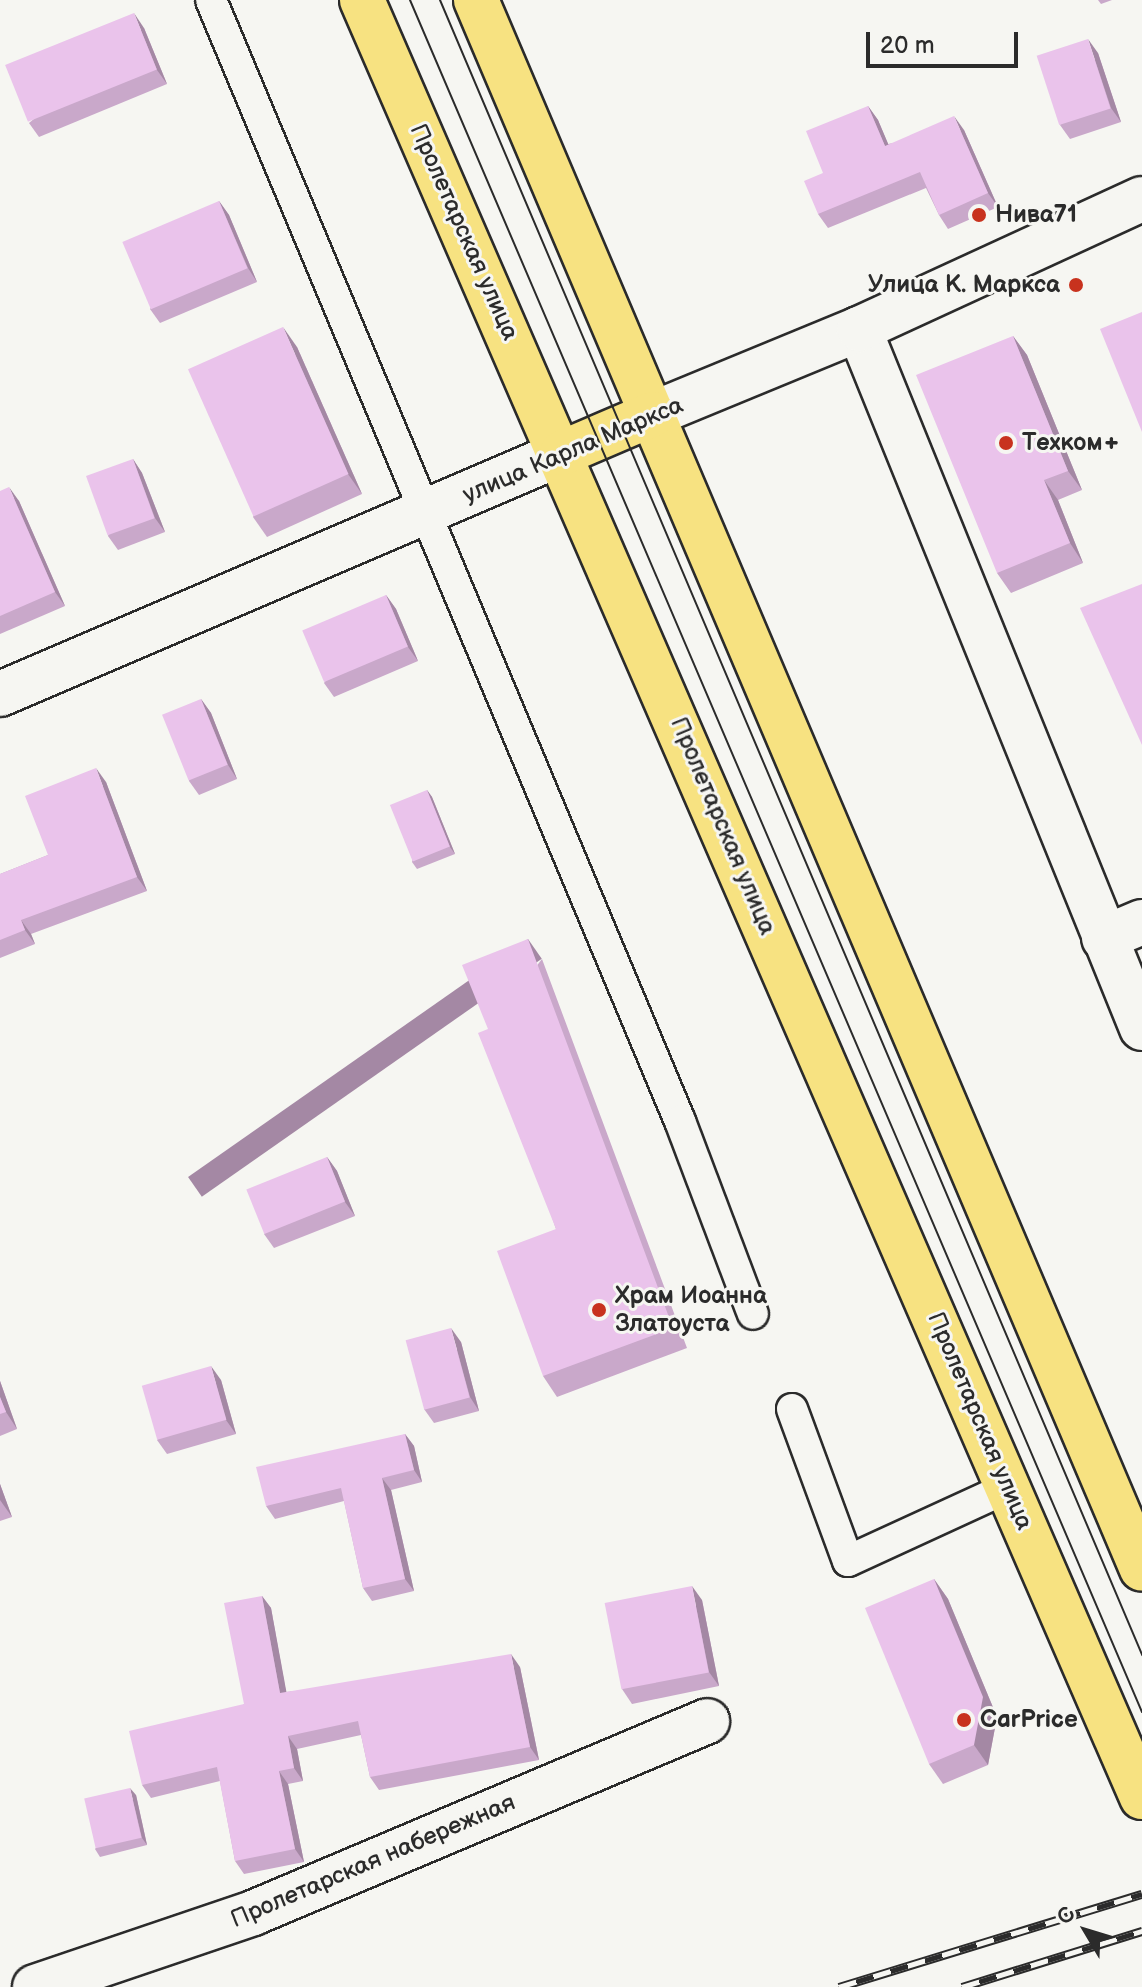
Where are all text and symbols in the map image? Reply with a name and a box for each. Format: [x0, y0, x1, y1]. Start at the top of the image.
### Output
scale bar [870, 16, 1022, 66]
text: 20 m [880, 31, 935, 60]
street label: Пролетарская улица [403, 119, 525, 345]
place label: Нива71 [995, 201, 1077, 229]
marker: Нива71 [970, 206, 988, 224]
place label: Улица К. Маркса [868, 271, 1060, 299]
marker: Улица К. Маркса [1067, 276, 1085, 294]
street label: улица Карла Маркса [459, 391, 687, 509]
place label: Техком+ [1022, 429, 1121, 457]
marker: Техком+ [997, 434, 1015, 452]
street label: Пролетарская улица [664, 713, 782, 939]
place label: Храм Иоанна Златоуста [615, 1282, 767, 1338]
marker: Храм Иоанна Златоуста [590, 1301, 608, 1319]
street label: Пролетарская улица [921, 1308, 1039, 1534]
place label: CarPrice [980, 1706, 1078, 1734]
marker: CarPrice [955, 1711, 973, 1729]
street label: Пролетарская набережная [226, 1788, 520, 1934]
north arrow [1046, 1891, 1126, 1971]
text: С [1051, 1902, 1082, 1930]

